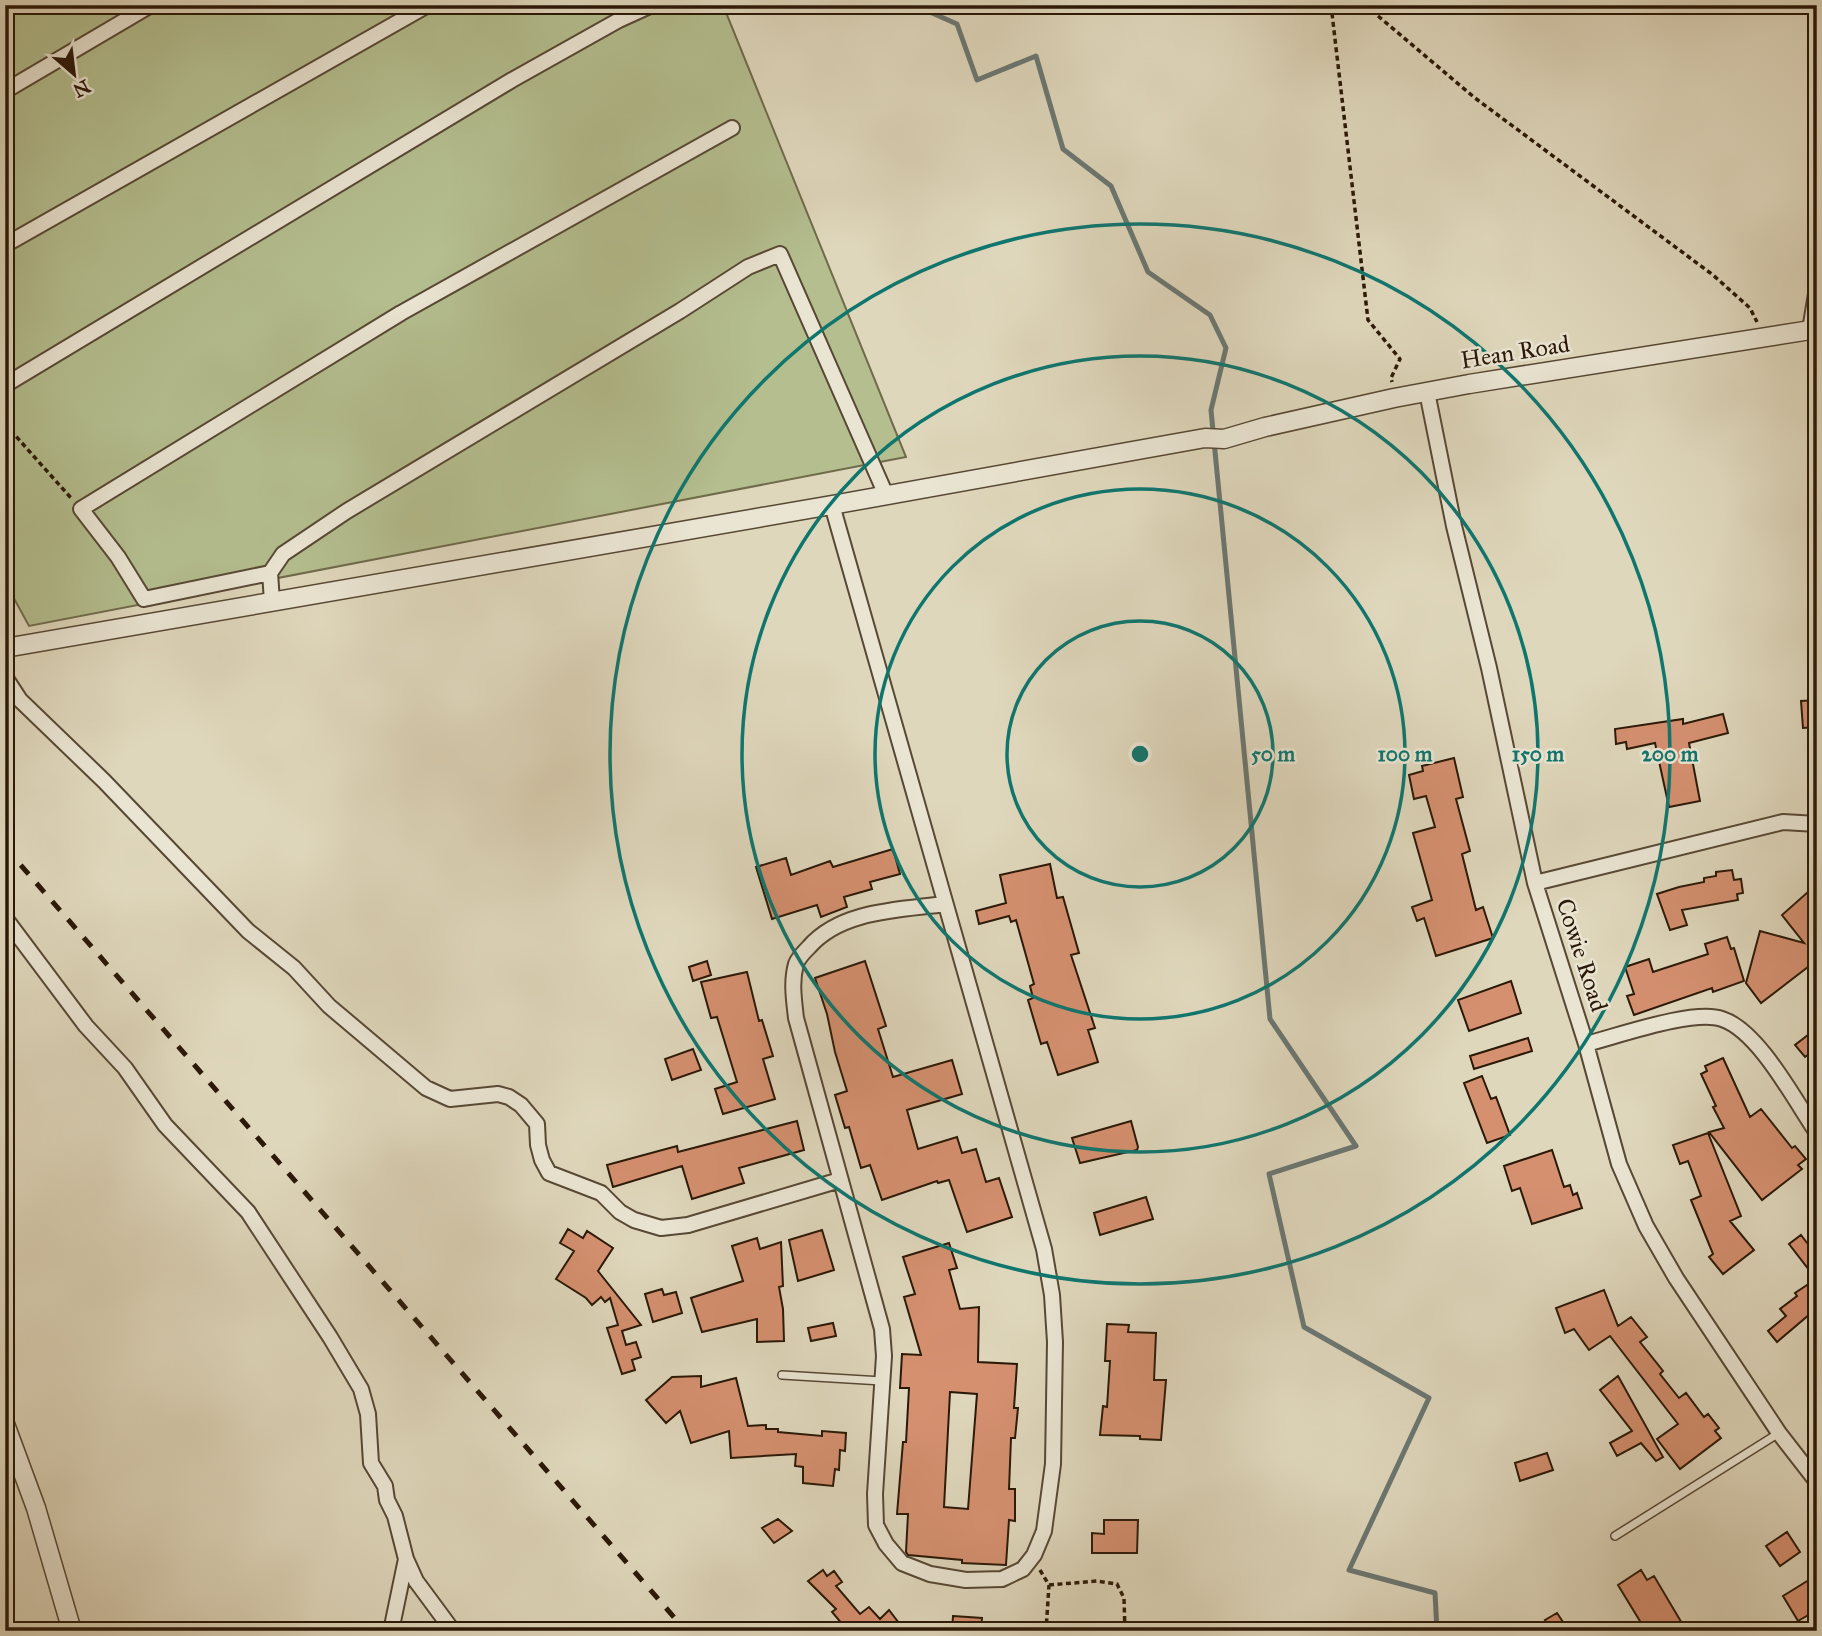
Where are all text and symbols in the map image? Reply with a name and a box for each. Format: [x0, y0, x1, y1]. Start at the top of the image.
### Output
north arrow [38, 38, 108, 108]
text: N [69, 75, 94, 103]
street label: Hean Road [1458, 329, 1572, 375]
text: 50 m [1251, 741, 1295, 767]
text: 100 m [1378, 741, 1433, 767]
text: 150 m [1512, 741, 1564, 767]
text: 200 m [1642, 741, 1699, 767]
centre of rings [1128, 742, 1152, 766]
street label: Cowie Road [1550, 895, 1614, 1015]

